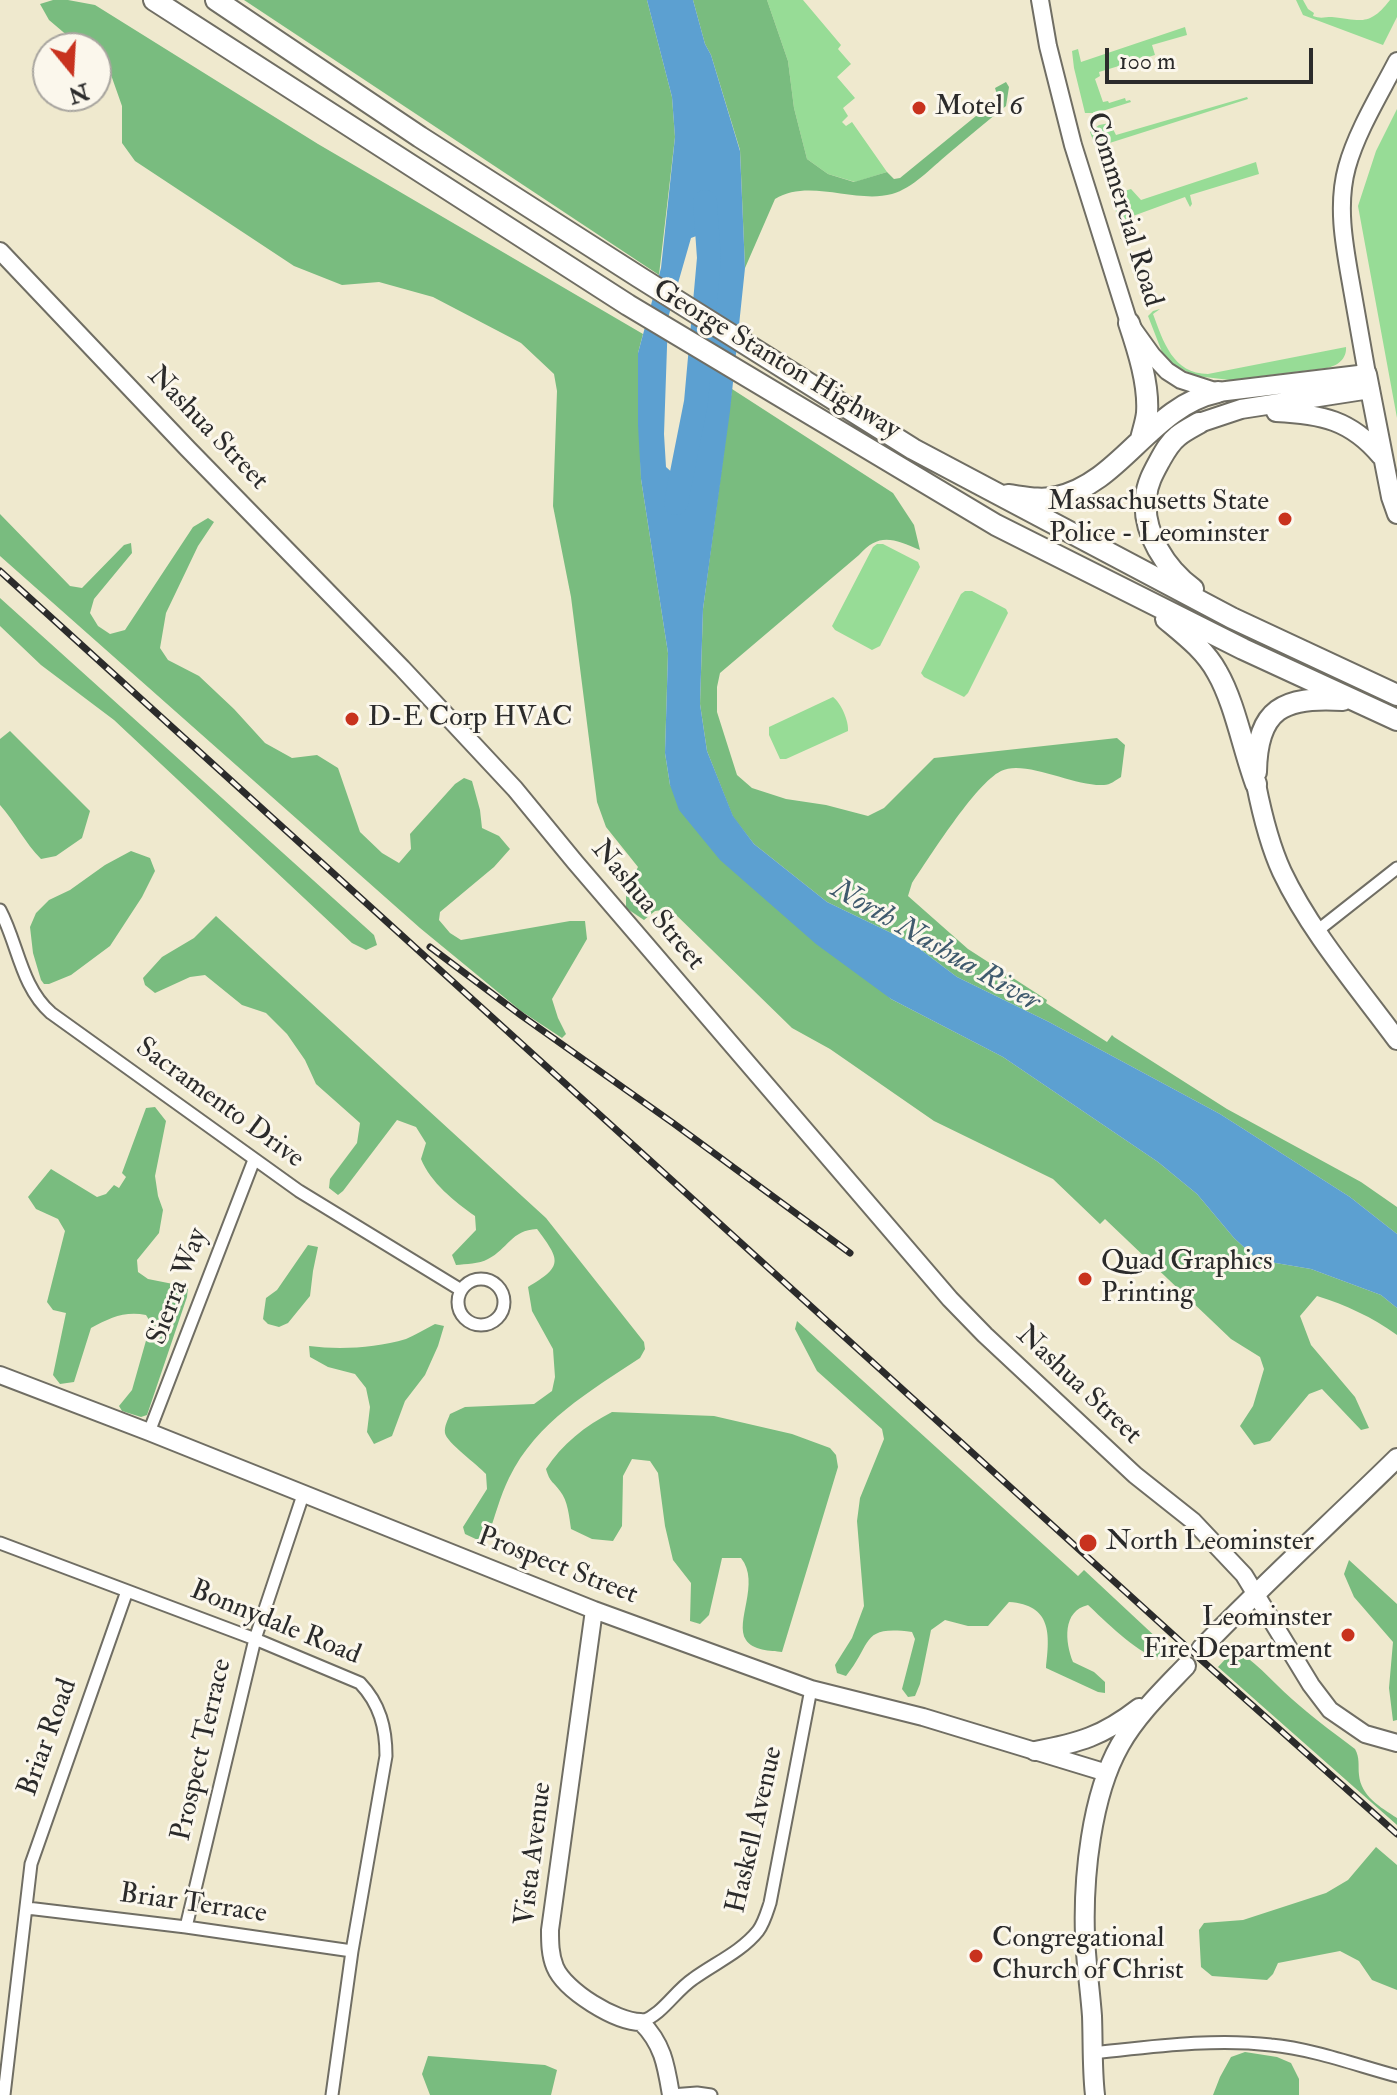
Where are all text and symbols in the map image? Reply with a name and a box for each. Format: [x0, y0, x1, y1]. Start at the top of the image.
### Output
north arrow [32, 32, 112, 112]
scale bar [1109, 32, 1317, 82]
text: 100 m [1119, 46, 1176, 77]
text: N [65, 77, 93, 109]
place label: Motel 6 [935, 91, 1023, 125]
marker: Motel 6 [910, 99, 928, 117]
street label: Commercial Road [1078, 109, 1168, 311]
street label: George Stanton Highway [646, 274, 906, 448]
street label: Nashua Street [140, 360, 274, 498]
place label: Massachusetts State Police - Leominster [1048, 486, 1269, 552]
marker: Massachusetts State Police - Leominster [1276, 510, 1294, 528]
place label: D-E Corp HVAC [368, 702, 572, 736]
marker: D-E Corp HVAC [343, 710, 361, 728]
street label: Nashua Street [583, 834, 711, 978]
water label: North Nashua River [824, 873, 1046, 1021]
street label: Sacramento Drive [128, 1032, 310, 1176]
street label: Sierra Way [141, 1224, 217, 1350]
place label: Quad Graphics Printing [1101, 1246, 1273, 1312]
marker: Quad Graphics Printing [1076, 1270, 1094, 1288]
street label: Nashua Street [1008, 1319, 1148, 1453]
street label: Prospect Street [472, 1521, 642, 1613]
place label: North Leominster [1106, 1526, 1314, 1560]
marker: North Leominster [1077, 1532, 1099, 1554]
street label: Bonnydale Road [185, 1575, 365, 1673]
place label: Leominster Fire Department [1143, 1602, 1332, 1668]
marker: Leominster Fire Department [1339, 1626, 1357, 1644]
street label: Prospect Terrace [166, 1656, 240, 1844]
street label: Briar Road [12, 1675, 86, 1801]
street label: Haskell Avenue [721, 1743, 791, 1917]
street label: Vista Avenue [510, 1780, 560, 1928]
street label: Briar Terrace [117, 1878, 269, 1932]
place label: Congregational Church of Christ [992, 1923, 1184, 1989]
marker: Congregational Church of Christ [967, 1947, 985, 1965]

